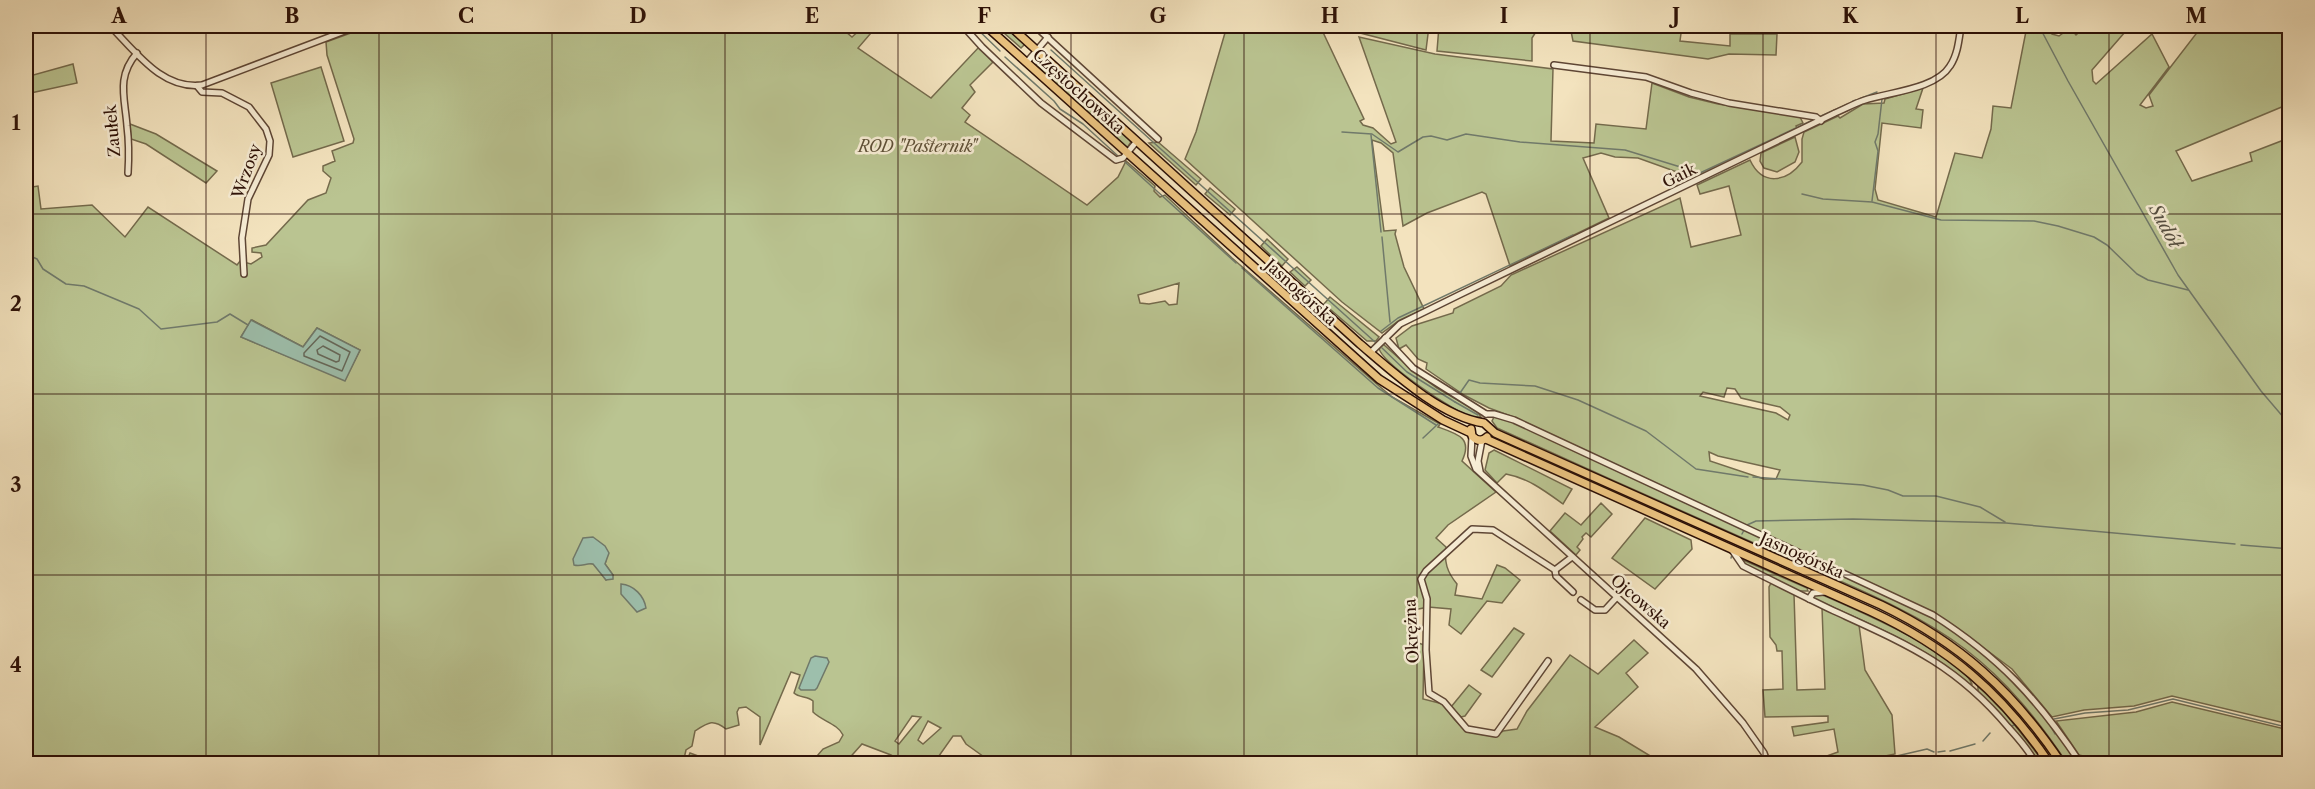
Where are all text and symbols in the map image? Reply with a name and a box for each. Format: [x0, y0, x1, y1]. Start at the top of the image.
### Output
text: A [110, 4, 127, 28]
text: B [285, 4, 300, 28]
text: C [458, 4, 474, 28]
text: D [629, 4, 647, 28]
text: E [805, 4, 819, 28]
text: F [977, 4, 991, 28]
text: G [1150, 4, 1167, 28]
text: H [1321, 4, 1339, 28]
text: I [1500, 4, 1508, 28]
text: J [1668, 4, 1680, 28]
text: K [1842, 4, 1859, 28]
text: L [2015, 4, 2029, 28]
text: M [2185, 4, 2207, 28]
street label: Częstochowska [1029, 44, 1130, 138]
street label: Zaułek [100, 103, 124, 158]
text: 1 [12, 111, 21, 135]
park label: ROD "Pasternik" [856, 136, 979, 156]
street label: Wrzosy [227, 140, 265, 202]
street label: Gaik [1659, 158, 1700, 192]
water label: Sudół [2144, 199, 2187, 254]
street label: Jasnogórska [1259, 252, 1342, 330]
text: 2 [10, 292, 22, 316]
text: 3 [10, 473, 22, 497]
street label: Jasnogórska [1754, 526, 1848, 583]
street label: Ojcowska [1607, 570, 1675, 633]
street label: Okrężna [1399, 598, 1423, 664]
text: 4 [10, 653, 22, 677]

